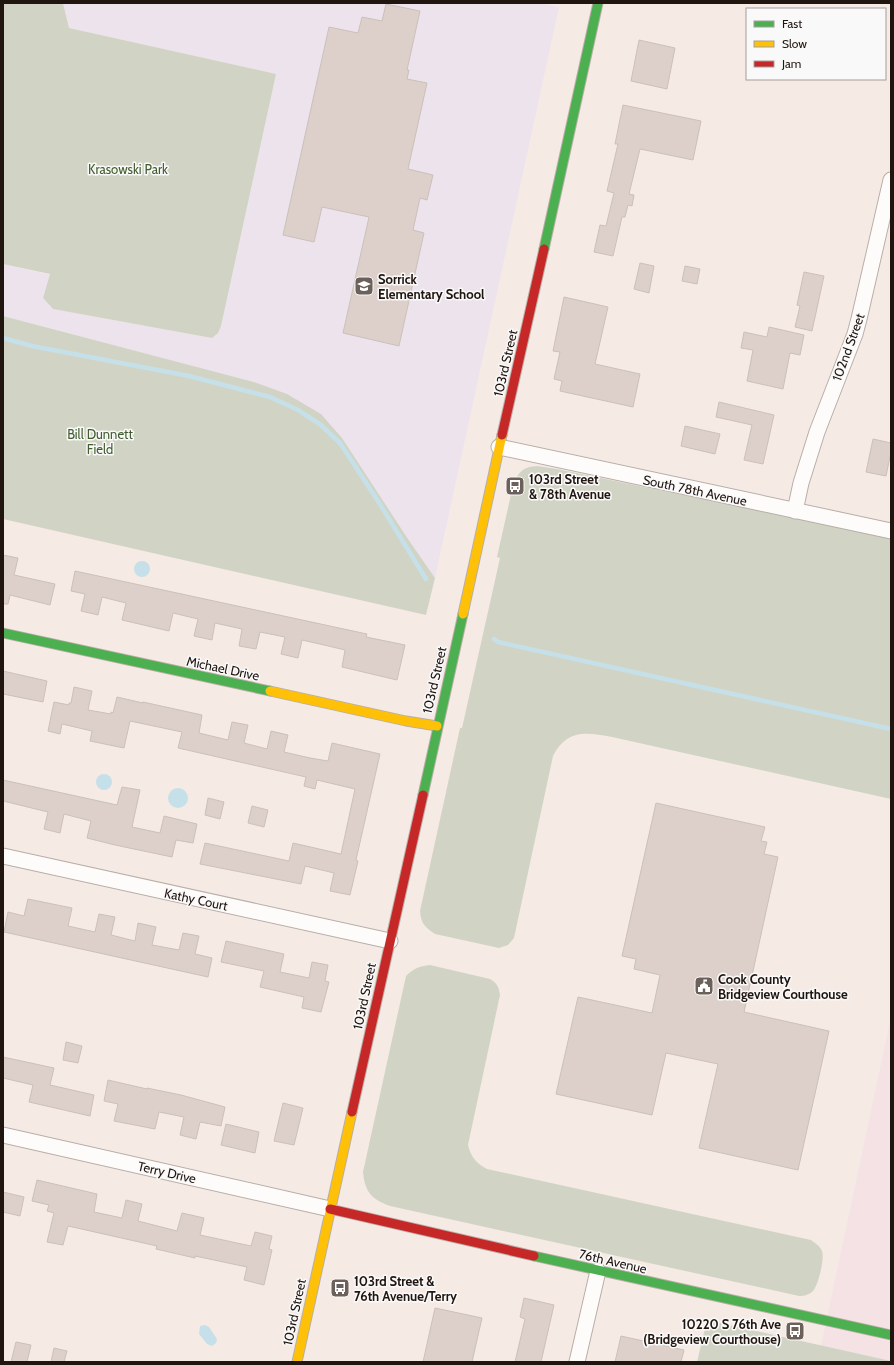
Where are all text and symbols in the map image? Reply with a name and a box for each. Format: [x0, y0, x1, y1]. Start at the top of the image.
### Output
legend [746, 8, 886, 80]
text: Fast [782, 16, 802, 31]
text: Slow [782, 36, 807, 51]
text: Jam [781, 56, 801, 71]
park label: Krasowski Park [88, 161, 168, 177]
place label: Sorrick Elementary School [378, 271, 485, 302]
school or university icon: Sorrick Elementary School [353, 275, 375, 297]
street label: 102nd Street [828, 310, 868, 383]
street label: 103rd Street [490, 328, 521, 398]
park label: Bill Dunnett Field [67, 426, 133, 457]
place label: 103rd Street & 78th Avenue [529, 471, 611, 502]
street label: South 78th Avenue [642, 471, 749, 509]
bus stop icon: 103rd Street & 78th Avenue [504, 475, 526, 497]
street label: 103rd Street [419, 645, 450, 715]
street label: Michael Drive [185, 652, 261, 684]
street label: Kathy Court [163, 884, 230, 914]
street label: 103rd Street [349, 961, 379, 1031]
place label: Cook County Bridgeview Courthouse [718, 971, 848, 1002]
public building icon: Cook County Bridgeview Courthouse [693, 975, 715, 997]
street label: Terry Drive [136, 1158, 198, 1187]
street label: 76th Avenue [577, 1245, 649, 1277]
place label: 103rd Street & 76th Avenue/Terry [354, 1273, 457, 1304]
street label: 103rd Street [279, 1277, 309, 1347]
bus stop icon: 103rd Street & 76th Avenue/Terry [329, 1277, 351, 1299]
place label: 10220 S 76th Ave (Bridgeview Courthouse) [643, 1316, 781, 1347]
bus stop icon: 10220 S 76th Ave (Bridgeview Courthouse) [784, 1320, 806, 1342]

